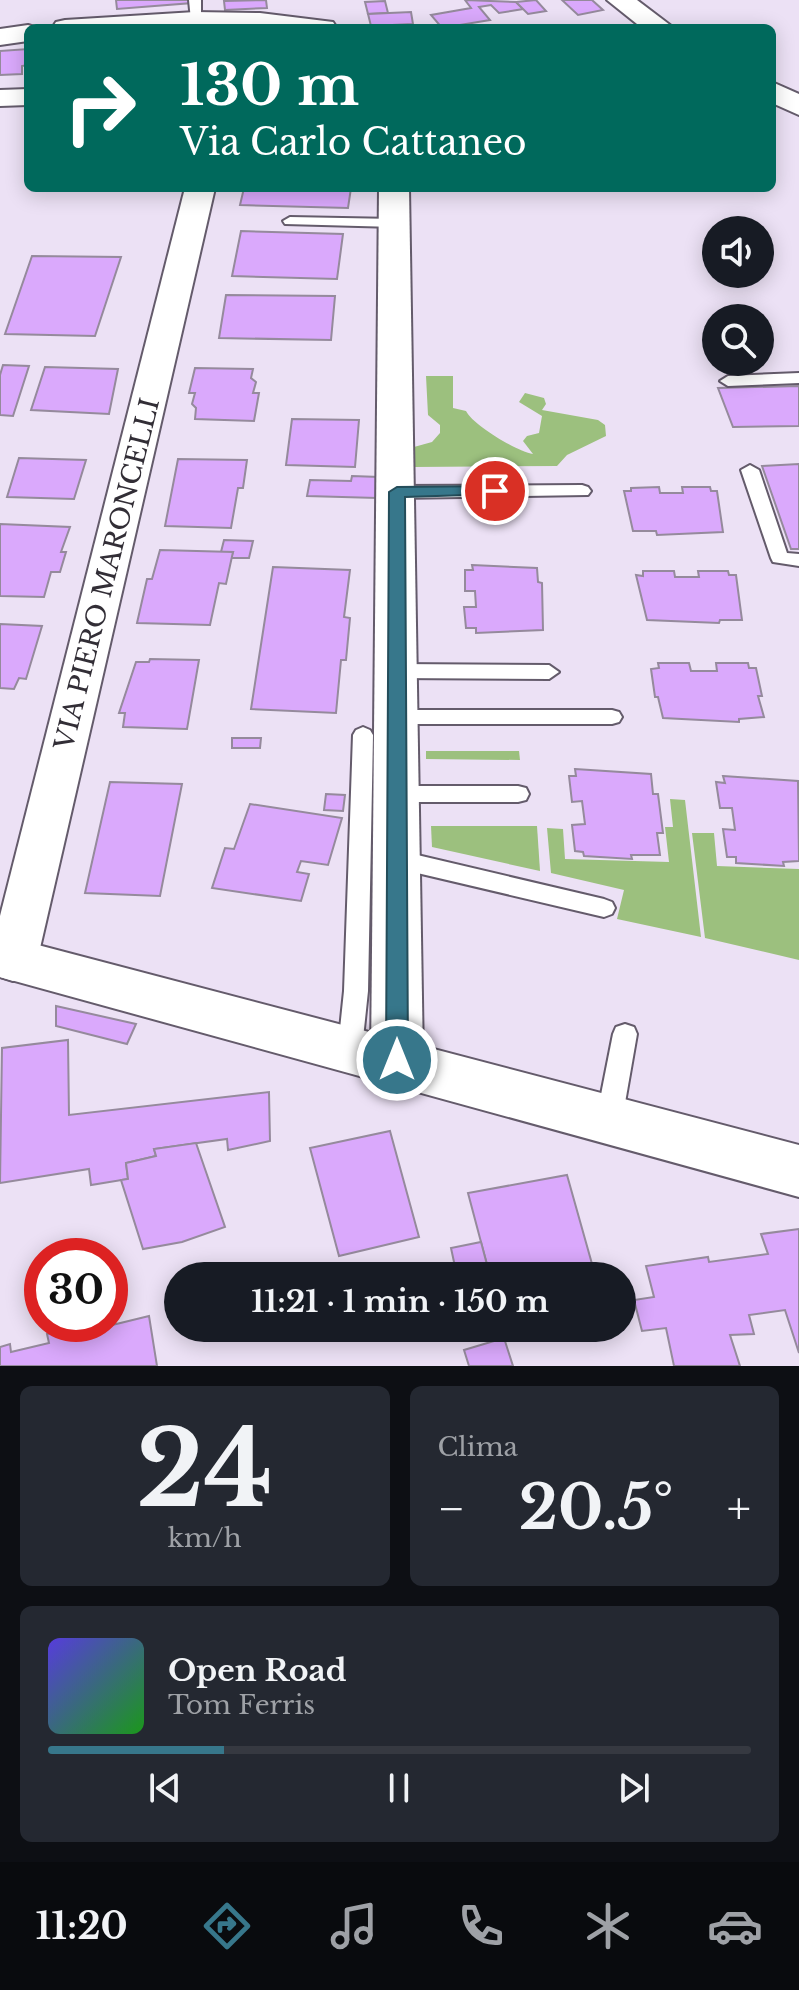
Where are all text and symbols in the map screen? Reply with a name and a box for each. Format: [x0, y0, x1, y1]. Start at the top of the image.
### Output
text: 130 m [180, 51, 359, 120]
icon: right [48, 56, 152, 160]
text: Via Carlo Cattaneo [180, 120, 527, 165]
map controls [702, 216, 774, 376]
button: sound [702, 216, 774, 288]
button: search [702, 304, 774, 376]
street label: VIA PIERO MARONCELLI [48, 395, 166, 754]
pin [461, 457, 529, 525]
icon: arrive [473, 469, 517, 513]
position arrow [355, 1018, 439, 1102]
speed limit sign: 30 [24, 1238, 128, 1342]
text: 11:21 · 1 min · 150 m [251, 1283, 549, 1320]
text: 24 [136, 1405, 273, 1534]
text: Clima [438, 1431, 518, 1463]
text: 20.5° [519, 1471, 673, 1545]
text: − [438, 1481, 465, 1536]
text: + [727, 1481, 751, 1536]
text: km/h [168, 1522, 242, 1554]
text: Open Road [168, 1652, 347, 1689]
text: Tom Ferris [168, 1689, 315, 1721]
icon: previous [143, 1766, 187, 1810]
icon: pause [377, 1766, 421, 1810]
icon: next [612, 1766, 656, 1810]
icon: directions [199, 1898, 255, 1954]
icon: music [326, 1898, 382, 1954]
icon: phone [453, 1898, 509, 1954]
icon: climate [580, 1898, 636, 1954]
icon: car [707, 1898, 763, 1954]
text: 11:20 [36, 1904, 128, 1949]

